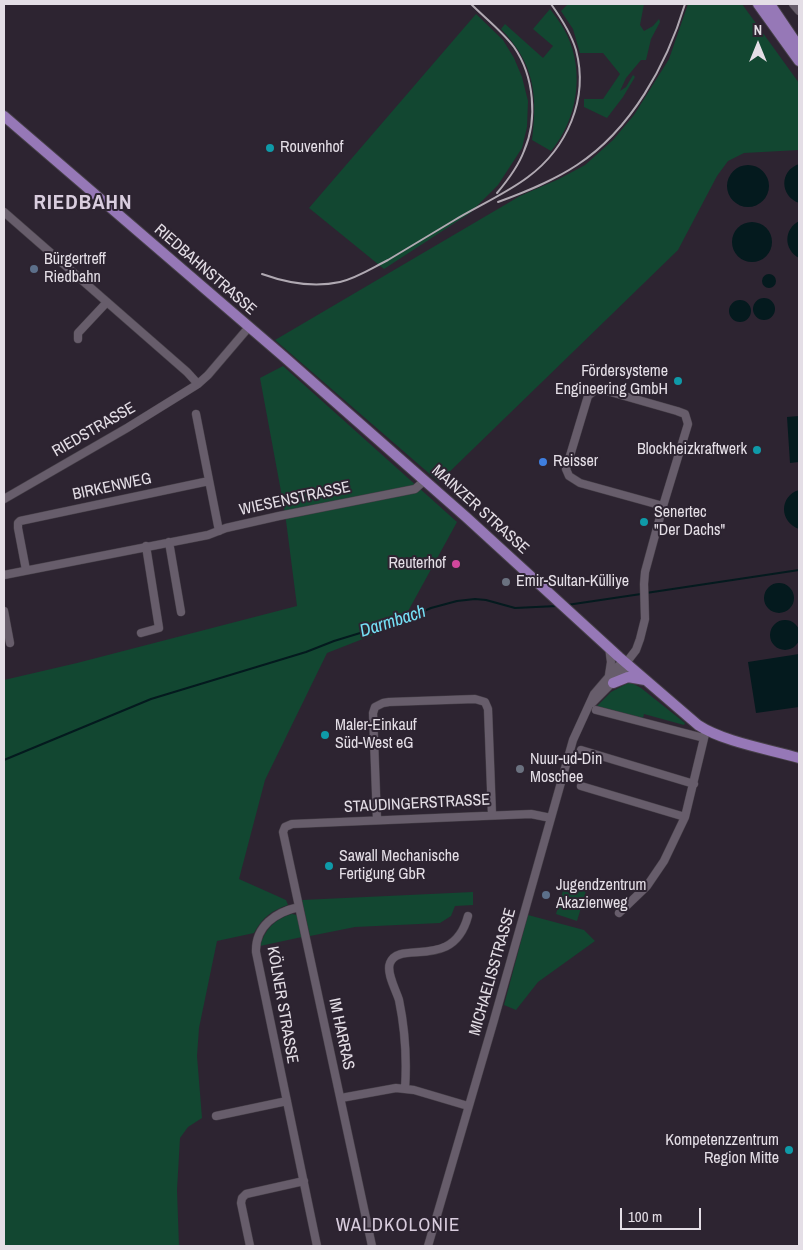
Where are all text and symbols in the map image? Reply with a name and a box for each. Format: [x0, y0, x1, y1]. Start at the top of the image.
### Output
north arrow [733, 20, 783, 70]
text: N [754, 21, 762, 39]
place label: Rouvenhof [280, 138, 343, 158]
marker: Rouvenhof [264, 142, 276, 154]
district label: RIEDBAHN [33, 190, 133, 216]
street label: RIEDBAHNSTRASSE [150, 220, 260, 320]
place label: Bürgertreff Riedbahn [44, 250, 106, 288]
marker: Bürgertreff Riedbahn [28, 263, 40, 275]
place label: Fördersysteme Engineering GmbH [555, 362, 668, 400]
marker: Fördersysteme Engineering GmbH [672, 375, 684, 387]
street label: RIEDSTRASSE [49, 399, 139, 461]
place label: Blockheizkraftwerk [637, 440, 747, 460]
marker: Blockheizkraftwerk [751, 444, 763, 456]
place label: Reisser [553, 452, 598, 472]
marker: Reisser [537, 456, 549, 468]
street label: MAINZER STRASSE [428, 461, 532, 559]
street label: BIRKENWEG [71, 469, 153, 505]
street label: WIESENSTRASSE [238, 478, 352, 520]
place label: Senertec "Der Dachs" [654, 503, 725, 541]
marker: Senertec "Der Dachs" [638, 516, 650, 528]
place label: Reuterhof [388, 554, 446, 574]
marker: Reuterhof [450, 558, 462, 570]
place label: Emir-Sultan-Külliye [516, 572, 629, 592]
marker: Emir-Sultan-Külliye [500, 576, 512, 588]
water label: Darmbach [357, 601, 429, 643]
place label: Maler-Einkauf Süd-West eG [335, 716, 417, 754]
marker: Maler-Einkauf Süd-West eG [319, 729, 331, 741]
place label: Nuur-ud-Din Moschee [530, 750, 602, 788]
marker: Nuur-ud-Din Moschee [514, 763, 526, 775]
street label: STAUDINGERSTRASSE [343, 791, 491, 817]
place label: Sawall Mechanische Fertigung GbR [339, 847, 459, 885]
marker: Sawall Mechanische Fertigung GbR [323, 860, 335, 872]
place label: Jugendzentrum Akazienweg [556, 876, 646, 914]
marker: Jugendzentrum Akazienweg [540, 889, 552, 901]
street label: MICHAELISSTRASSE [466, 906, 520, 1038]
street label: KÖLNER STRASSE [262, 945, 302, 1065]
street label: IM HARRAS [324, 996, 358, 1072]
place label: Kompetenzzentrum Region Mitte [665, 1131, 779, 1169]
marker: Kompetenzzentrum Region Mitte [783, 1144, 795, 1156]
scale bar [623, 1198, 704, 1230]
text: 100 m [628, 1206, 662, 1227]
district label: WALDKOLONIE [334, 1215, 462, 1237]

